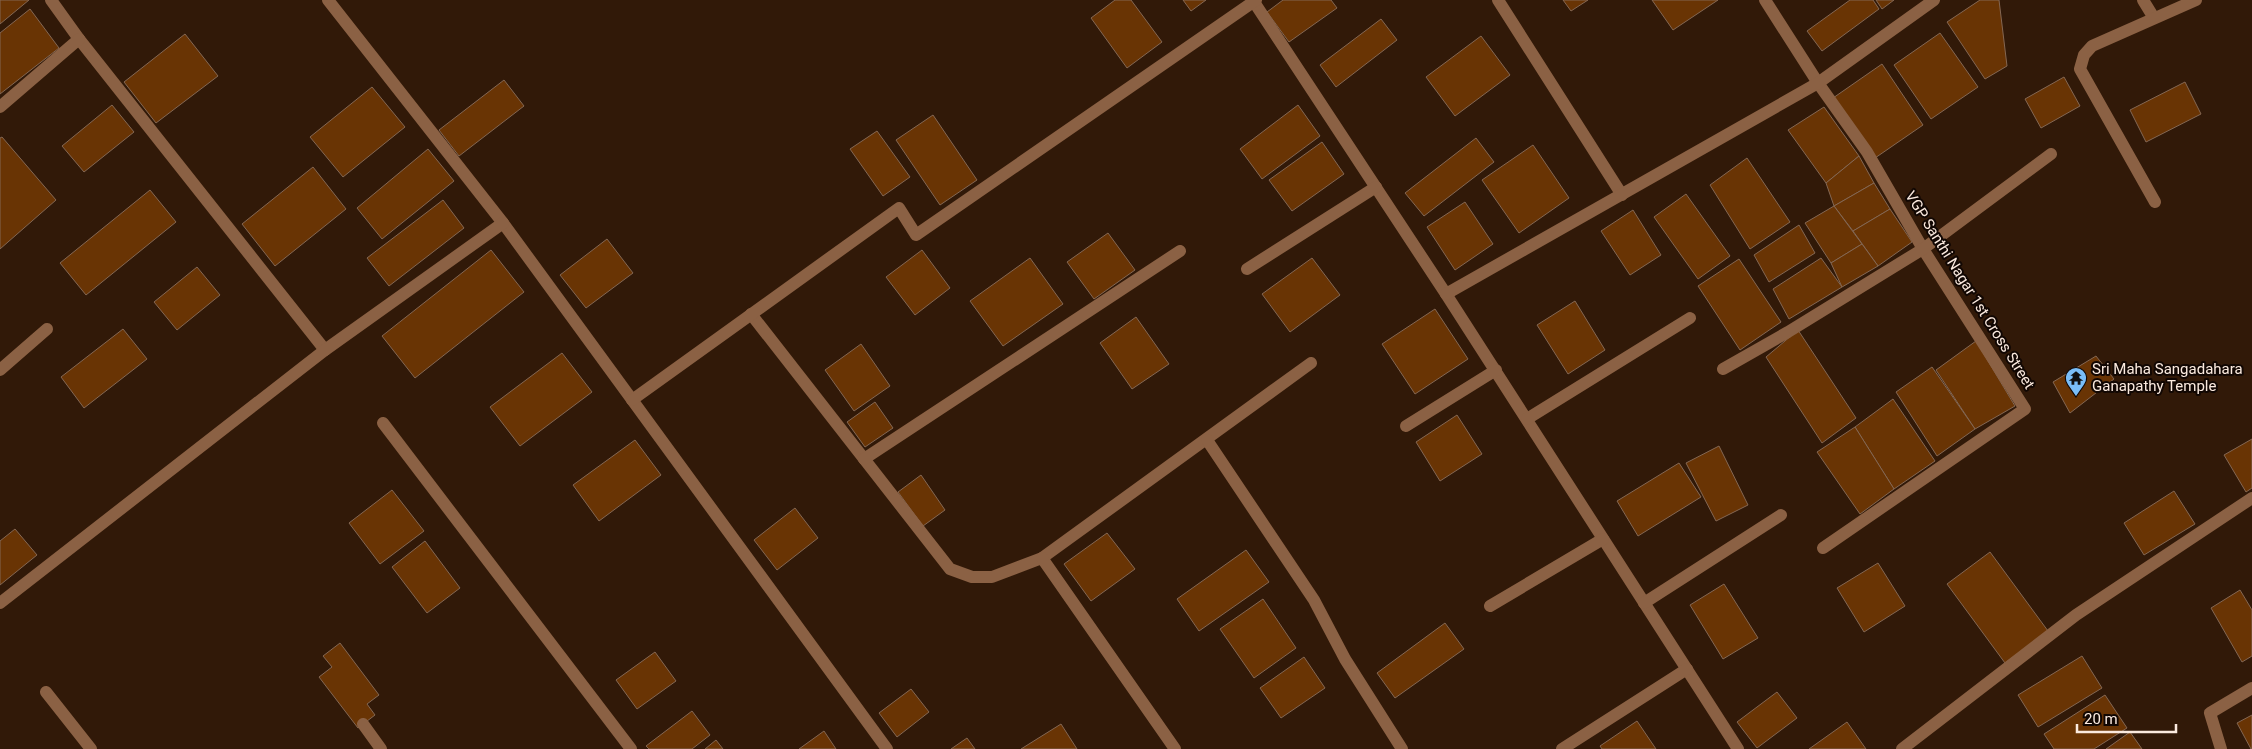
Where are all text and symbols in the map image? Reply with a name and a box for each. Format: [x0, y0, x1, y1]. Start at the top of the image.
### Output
street label: VGP Santhi Nagar 1st Cross Street [1901, 188, 2039, 392]
place label: Sri Maha Sangadahara Ganapathy Temple [2092, 360, 2243, 395]
temple icon: Sri Maha Sangadahara Ganapathy Temple [2064, 366, 2088, 397]
scale bar [2077, 702, 2176, 734]
text: 20 m [2084, 710, 2118, 728]

